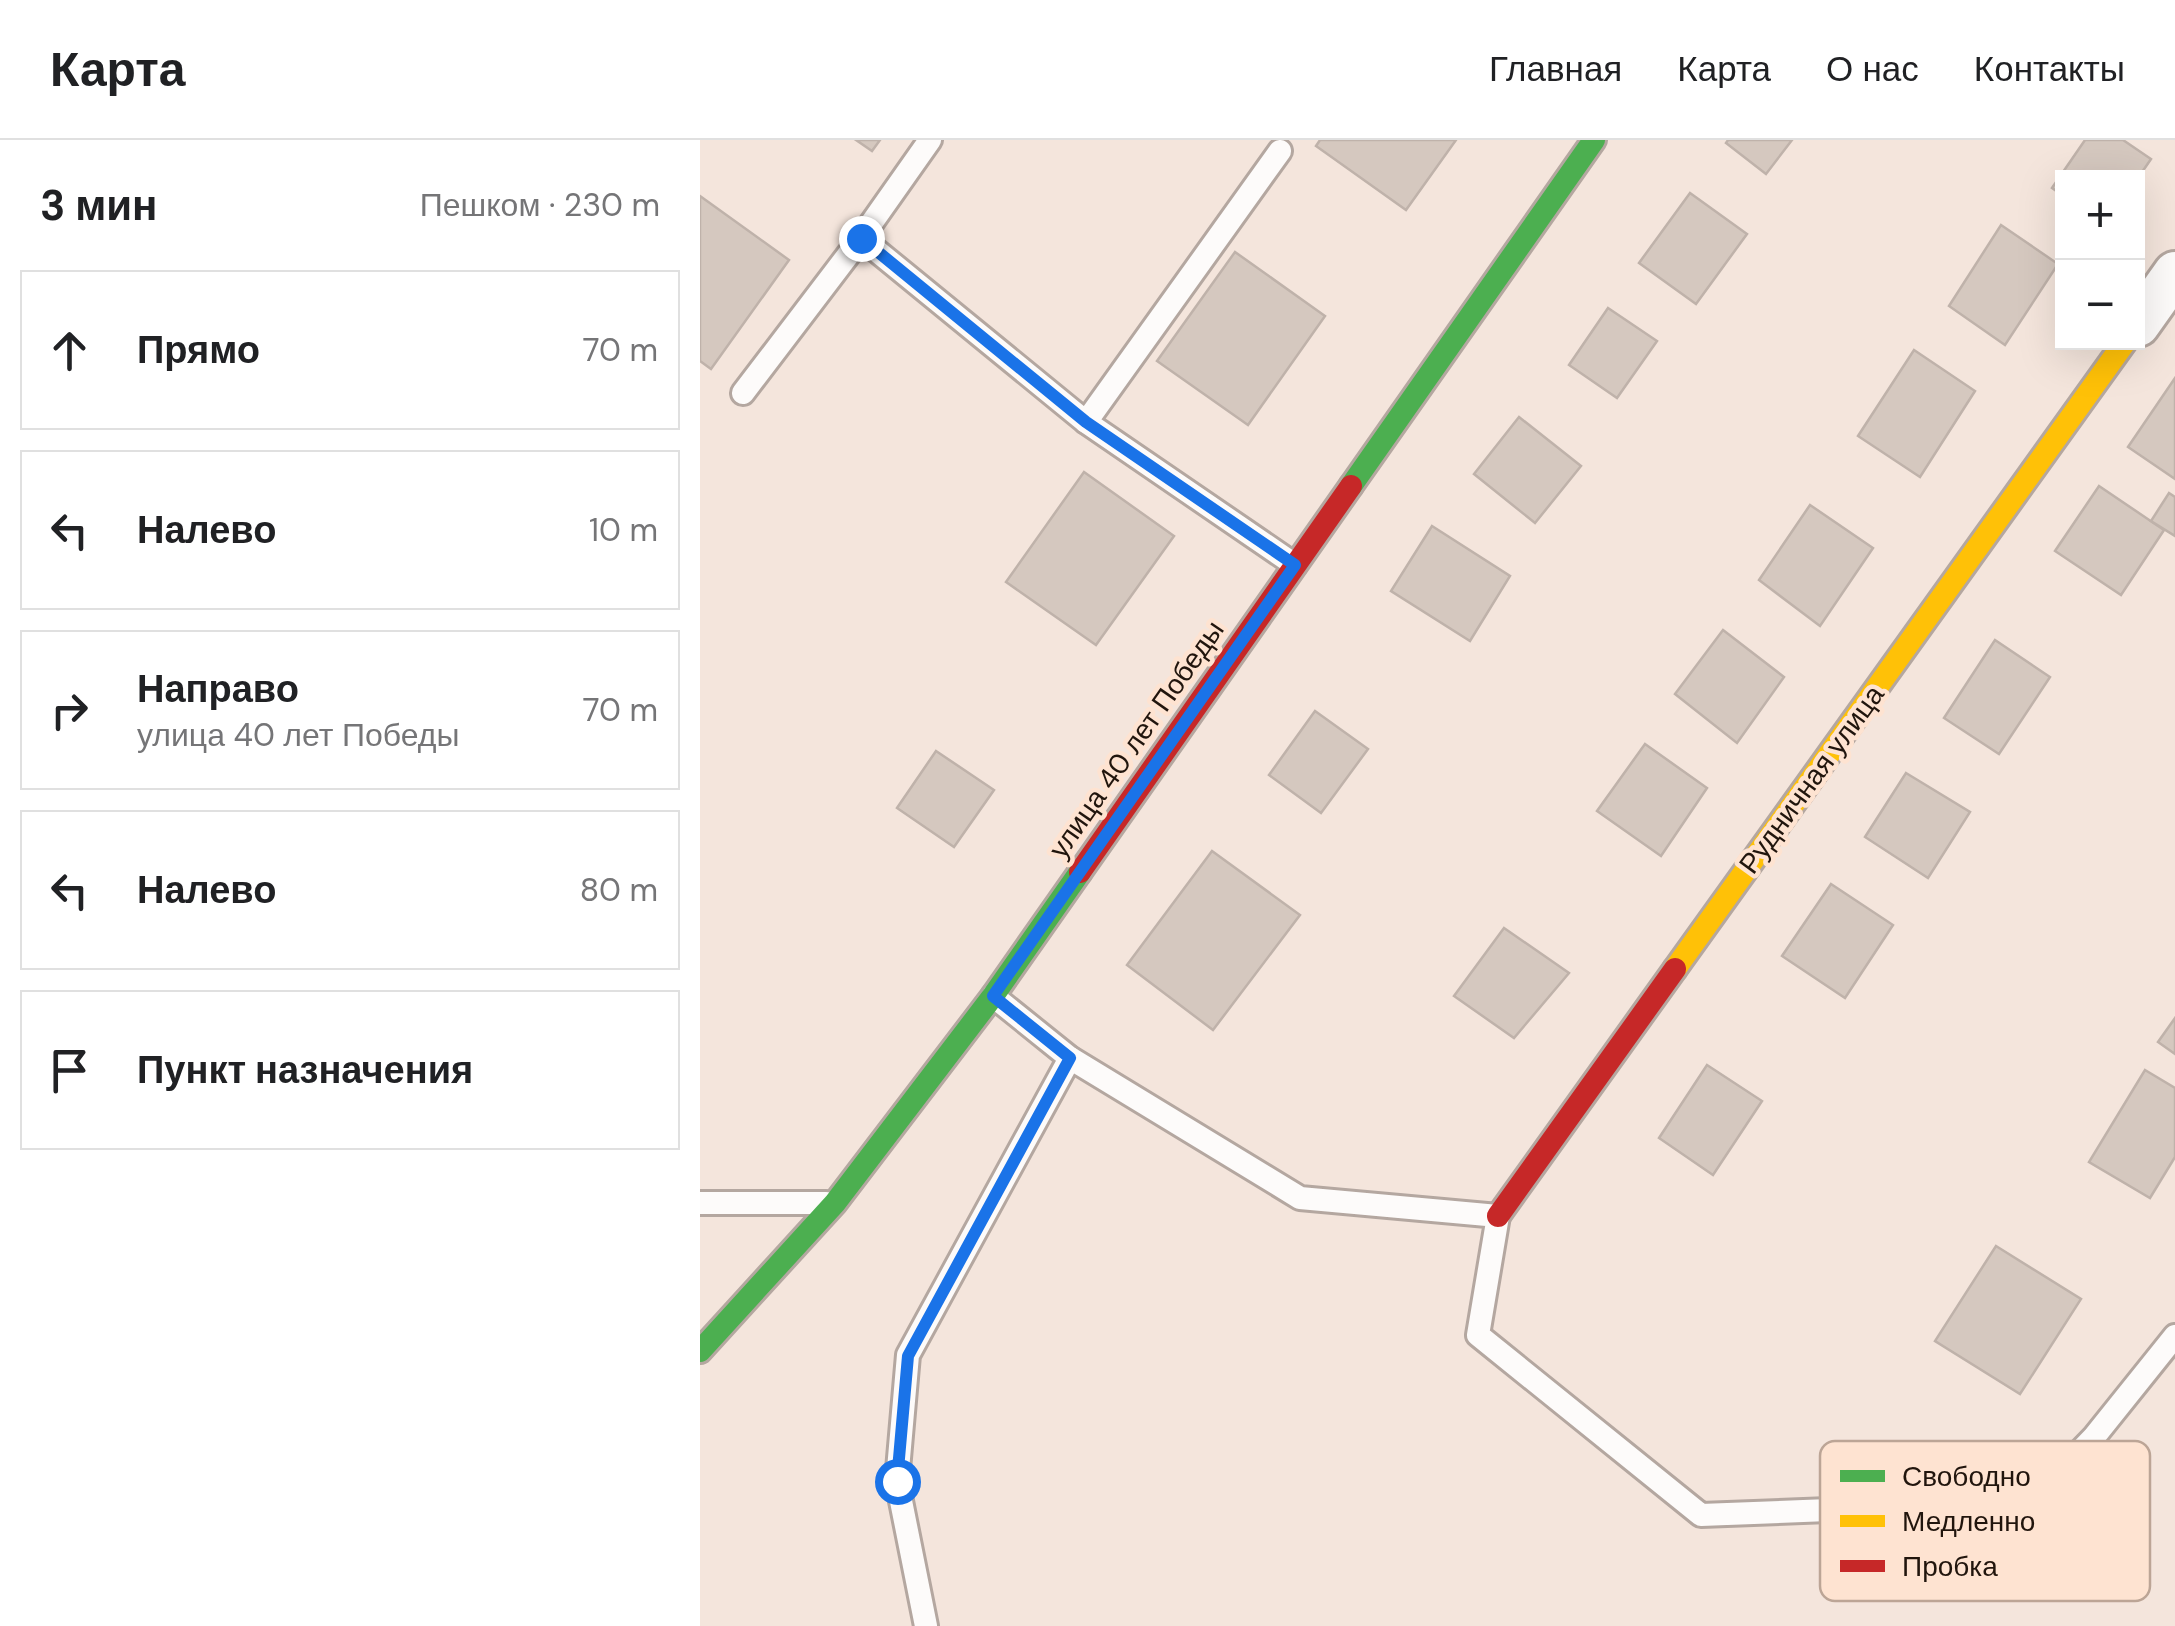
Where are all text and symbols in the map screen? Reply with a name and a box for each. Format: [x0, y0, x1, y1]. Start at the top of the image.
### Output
text: Карта [50, 38, 185, 101]
text: Главная [1489, 46, 1622, 92]
text: Карта [1677, 46, 1771, 92]
text: О нас [1826, 46, 1919, 92]
text: Контакты [1974, 46, 2125, 92]
map controls [2055, 170, 2145, 350]
button: + [2055, 170, 2145, 260]
text: 3 мин [40, 178, 157, 233]
text: Пешком · 230 m [420, 184, 660, 226]
route end [839, 216, 885, 262]
button: − [2055, 260, 2145, 350]
icon: ahead [42, 323, 97, 378]
text: Прямо [137, 325, 260, 375]
text: 70 m [582, 329, 658, 371]
icon: left [42, 503, 97, 558]
text: Налево [137, 505, 276, 555]
text: 10 m [589, 509, 658, 551]
street label: улица 40 лет Победы [1040, 613, 1232, 865]
text: Направо [137, 664, 299, 714]
street label: Рудничная улица [1730, 677, 1893, 881]
icon: right [42, 683, 97, 738]
text: 70 m [582, 689, 658, 731]
text: улица 40 лет Победы [137, 714, 459, 756]
icon: left [42, 863, 97, 918]
text: Налево [137, 865, 276, 915]
text: 80 m [580, 869, 658, 911]
icon: arrive [42, 1043, 97, 1098]
text: Пункт назначения [137, 1045, 473, 1095]
legend [1820, 1441, 2150, 1601]
text: Свободно [1902, 1458, 2031, 1495]
route start [875, 1459, 921, 1505]
text: Медленно [1902, 1503, 2035, 1540]
text: Пробка [1902, 1548, 1998, 1585]

